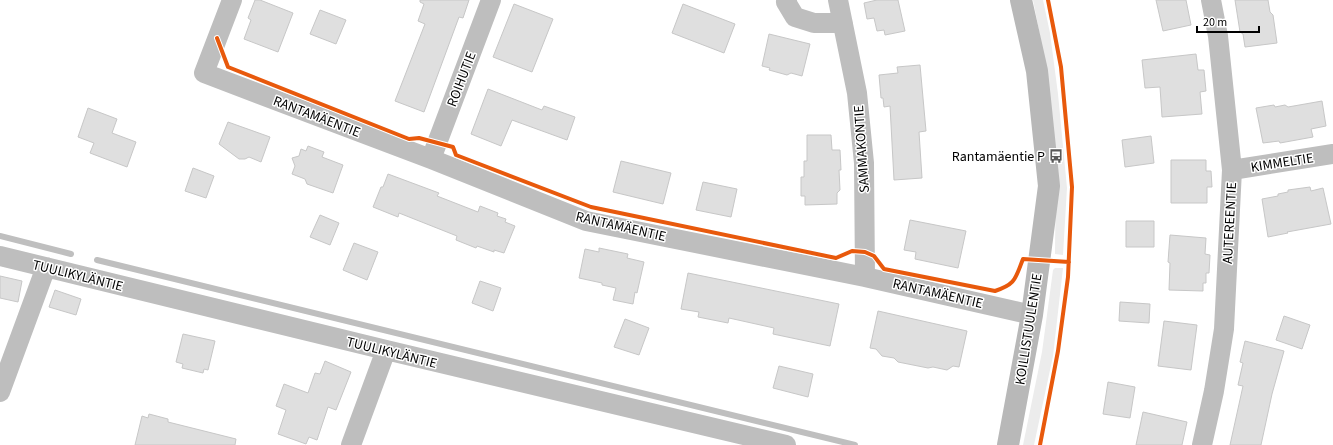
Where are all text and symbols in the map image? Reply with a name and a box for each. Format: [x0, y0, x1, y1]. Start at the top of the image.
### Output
scale bar [1197, 8, 1259, 34]
text: 20 m [1203, 14, 1227, 31]
street label: ROIHUTIE [442, 49, 482, 110]
street label: RANTAMÄENTIE [270, 91, 363, 143]
street label: SAMMAKONTIE [849, 104, 875, 193]
place label: Rantamäentie P [952, 147, 1045, 167]
bus stop icon: Rantamäentie P [1048, 148, 1064, 164]
street label: KIMMELTIE [1249, 148, 1315, 178]
street label: AUTEREENTIE [1218, 182, 1242, 264]
street label: RANTAMÄENTIE [574, 207, 668, 247]
street label: TUULIKYLÄNTIE [30, 255, 125, 297]
street label: KOILLISTUULENTIE [1010, 272, 1048, 386]
street label: RANTAMÄENTIE [891, 274, 985, 314]
street label: TUULIKYLÄNTIE [344, 332, 439, 374]

